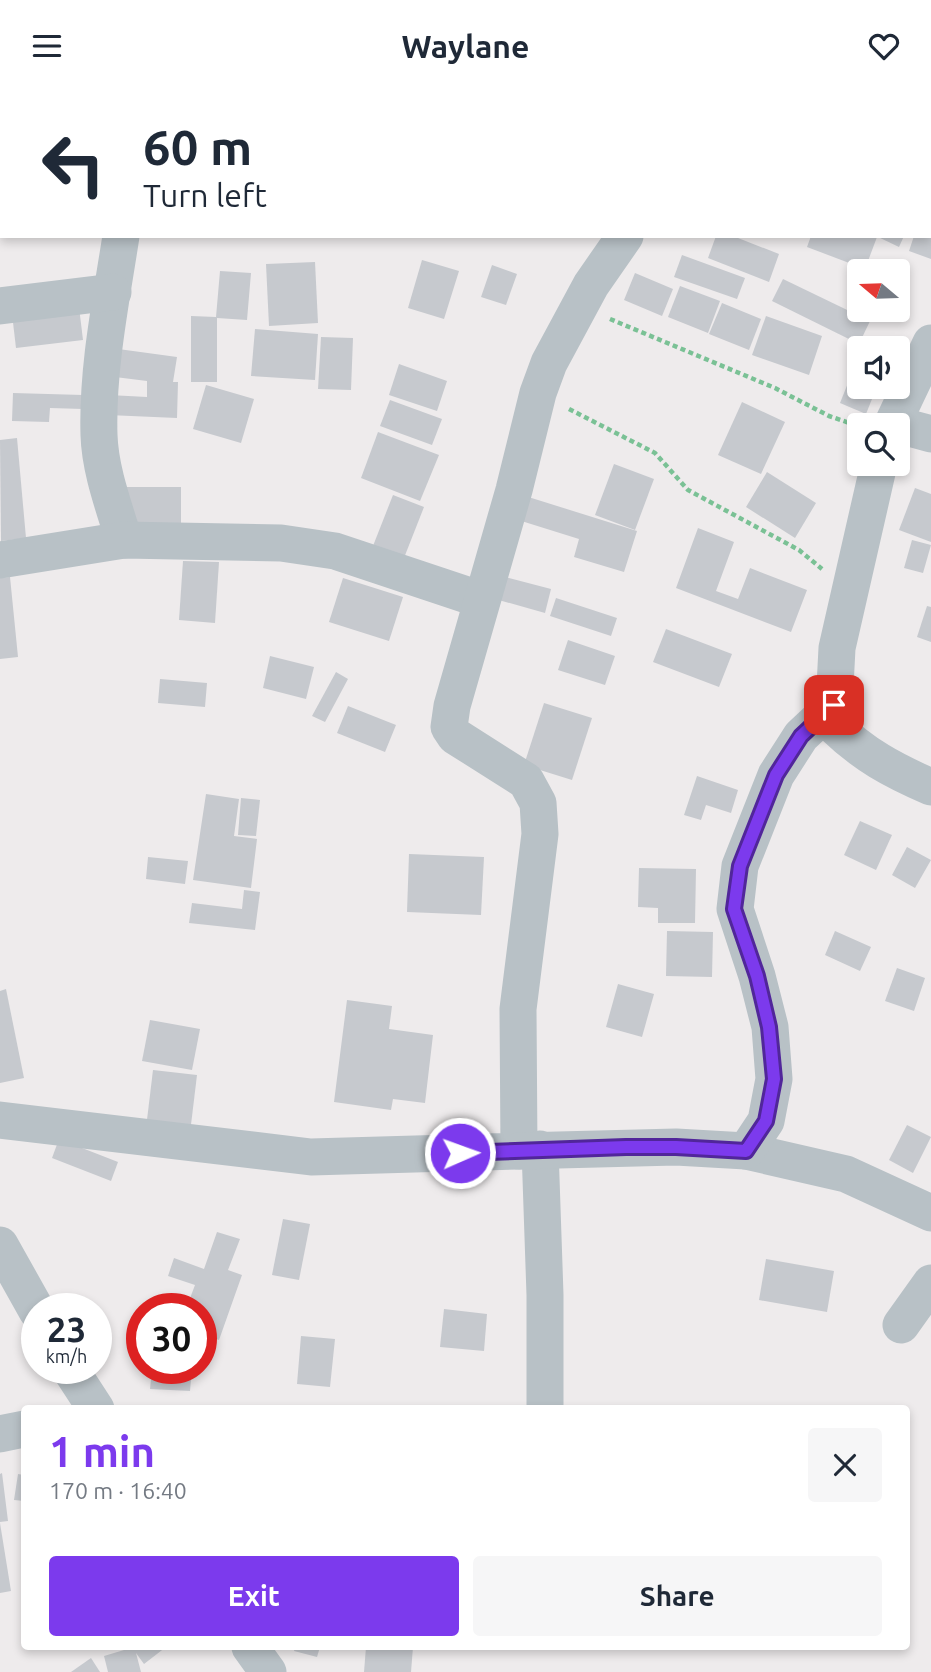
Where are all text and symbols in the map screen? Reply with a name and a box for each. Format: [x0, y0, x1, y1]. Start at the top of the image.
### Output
icon: menu [28, 27, 66, 65]
icon: heart [865, 27, 903, 65]
text: Waylane [402, 28, 529, 64]
icon: left [28, 119, 119, 210]
text: 60 m [143, 119, 252, 174]
text: Turn left [143, 177, 267, 213]
north arrow [847, 259, 910, 322]
map controls [847, 259, 910, 476]
button: sound [847, 336, 910, 399]
button: search [847, 413, 910, 476]
pin [804, 675, 864, 735]
icon: arrive [815, 686, 853, 724]
position arrow [423, 1116, 497, 1190]
speed limit sign: 30 [126, 1293, 217, 1384]
text: 23 [47, 1309, 86, 1349]
text: km/h [46, 1346, 87, 1366]
text: 1 min [49, 1428, 155, 1475]
button: close [808, 1428, 882, 1502]
text: 170 m · 16:40 [49, 1478, 187, 1503]
button: Exit [49, 1556, 459, 1636]
button: Share [473, 1556, 882, 1636]

